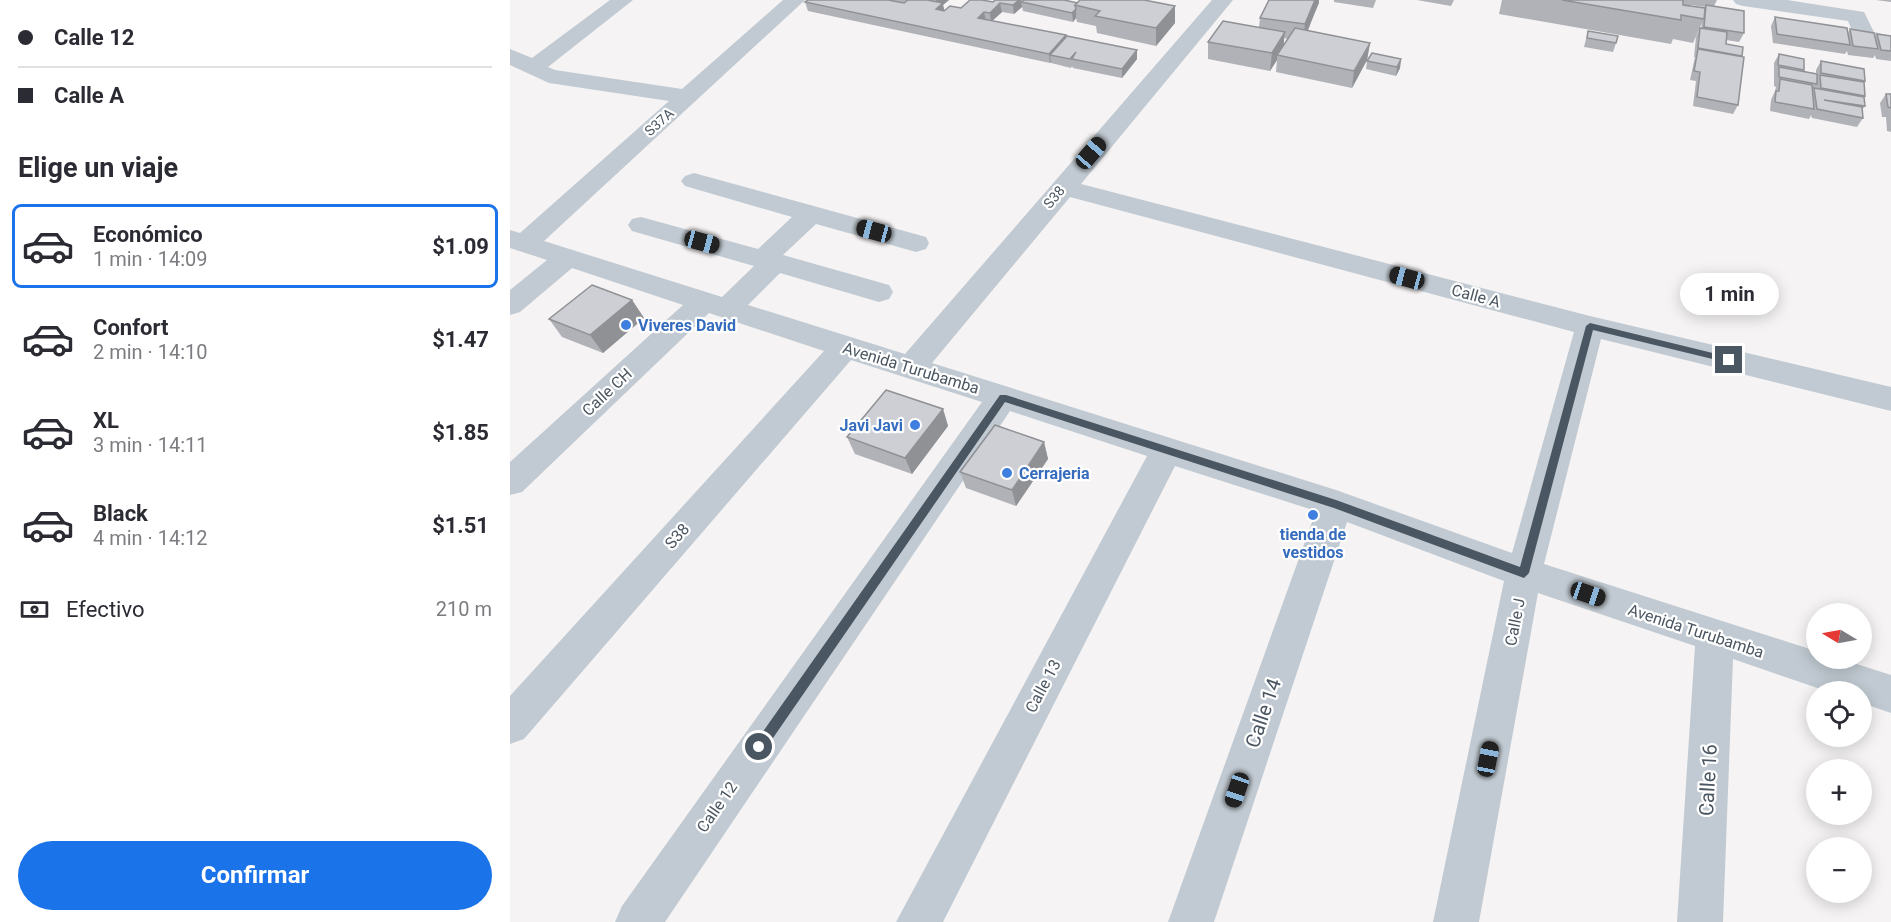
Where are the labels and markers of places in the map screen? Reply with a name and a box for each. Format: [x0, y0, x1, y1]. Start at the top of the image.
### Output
place label: Viveres David [638, 316, 736, 335]
marker: Viveres David [619, 318, 633, 332]
place label: Javi Javi [840, 416, 903, 435]
marker: Javi Javi [908, 418, 922, 432]
place label: Cerrajeria [1019, 464, 1090, 483]
marker: Cerrajeria [1000, 466, 1014, 480]
marker: tienda de vestidos [1306, 508, 1320, 522]
place label: tienda de vestidos [1280, 525, 1347, 562]

